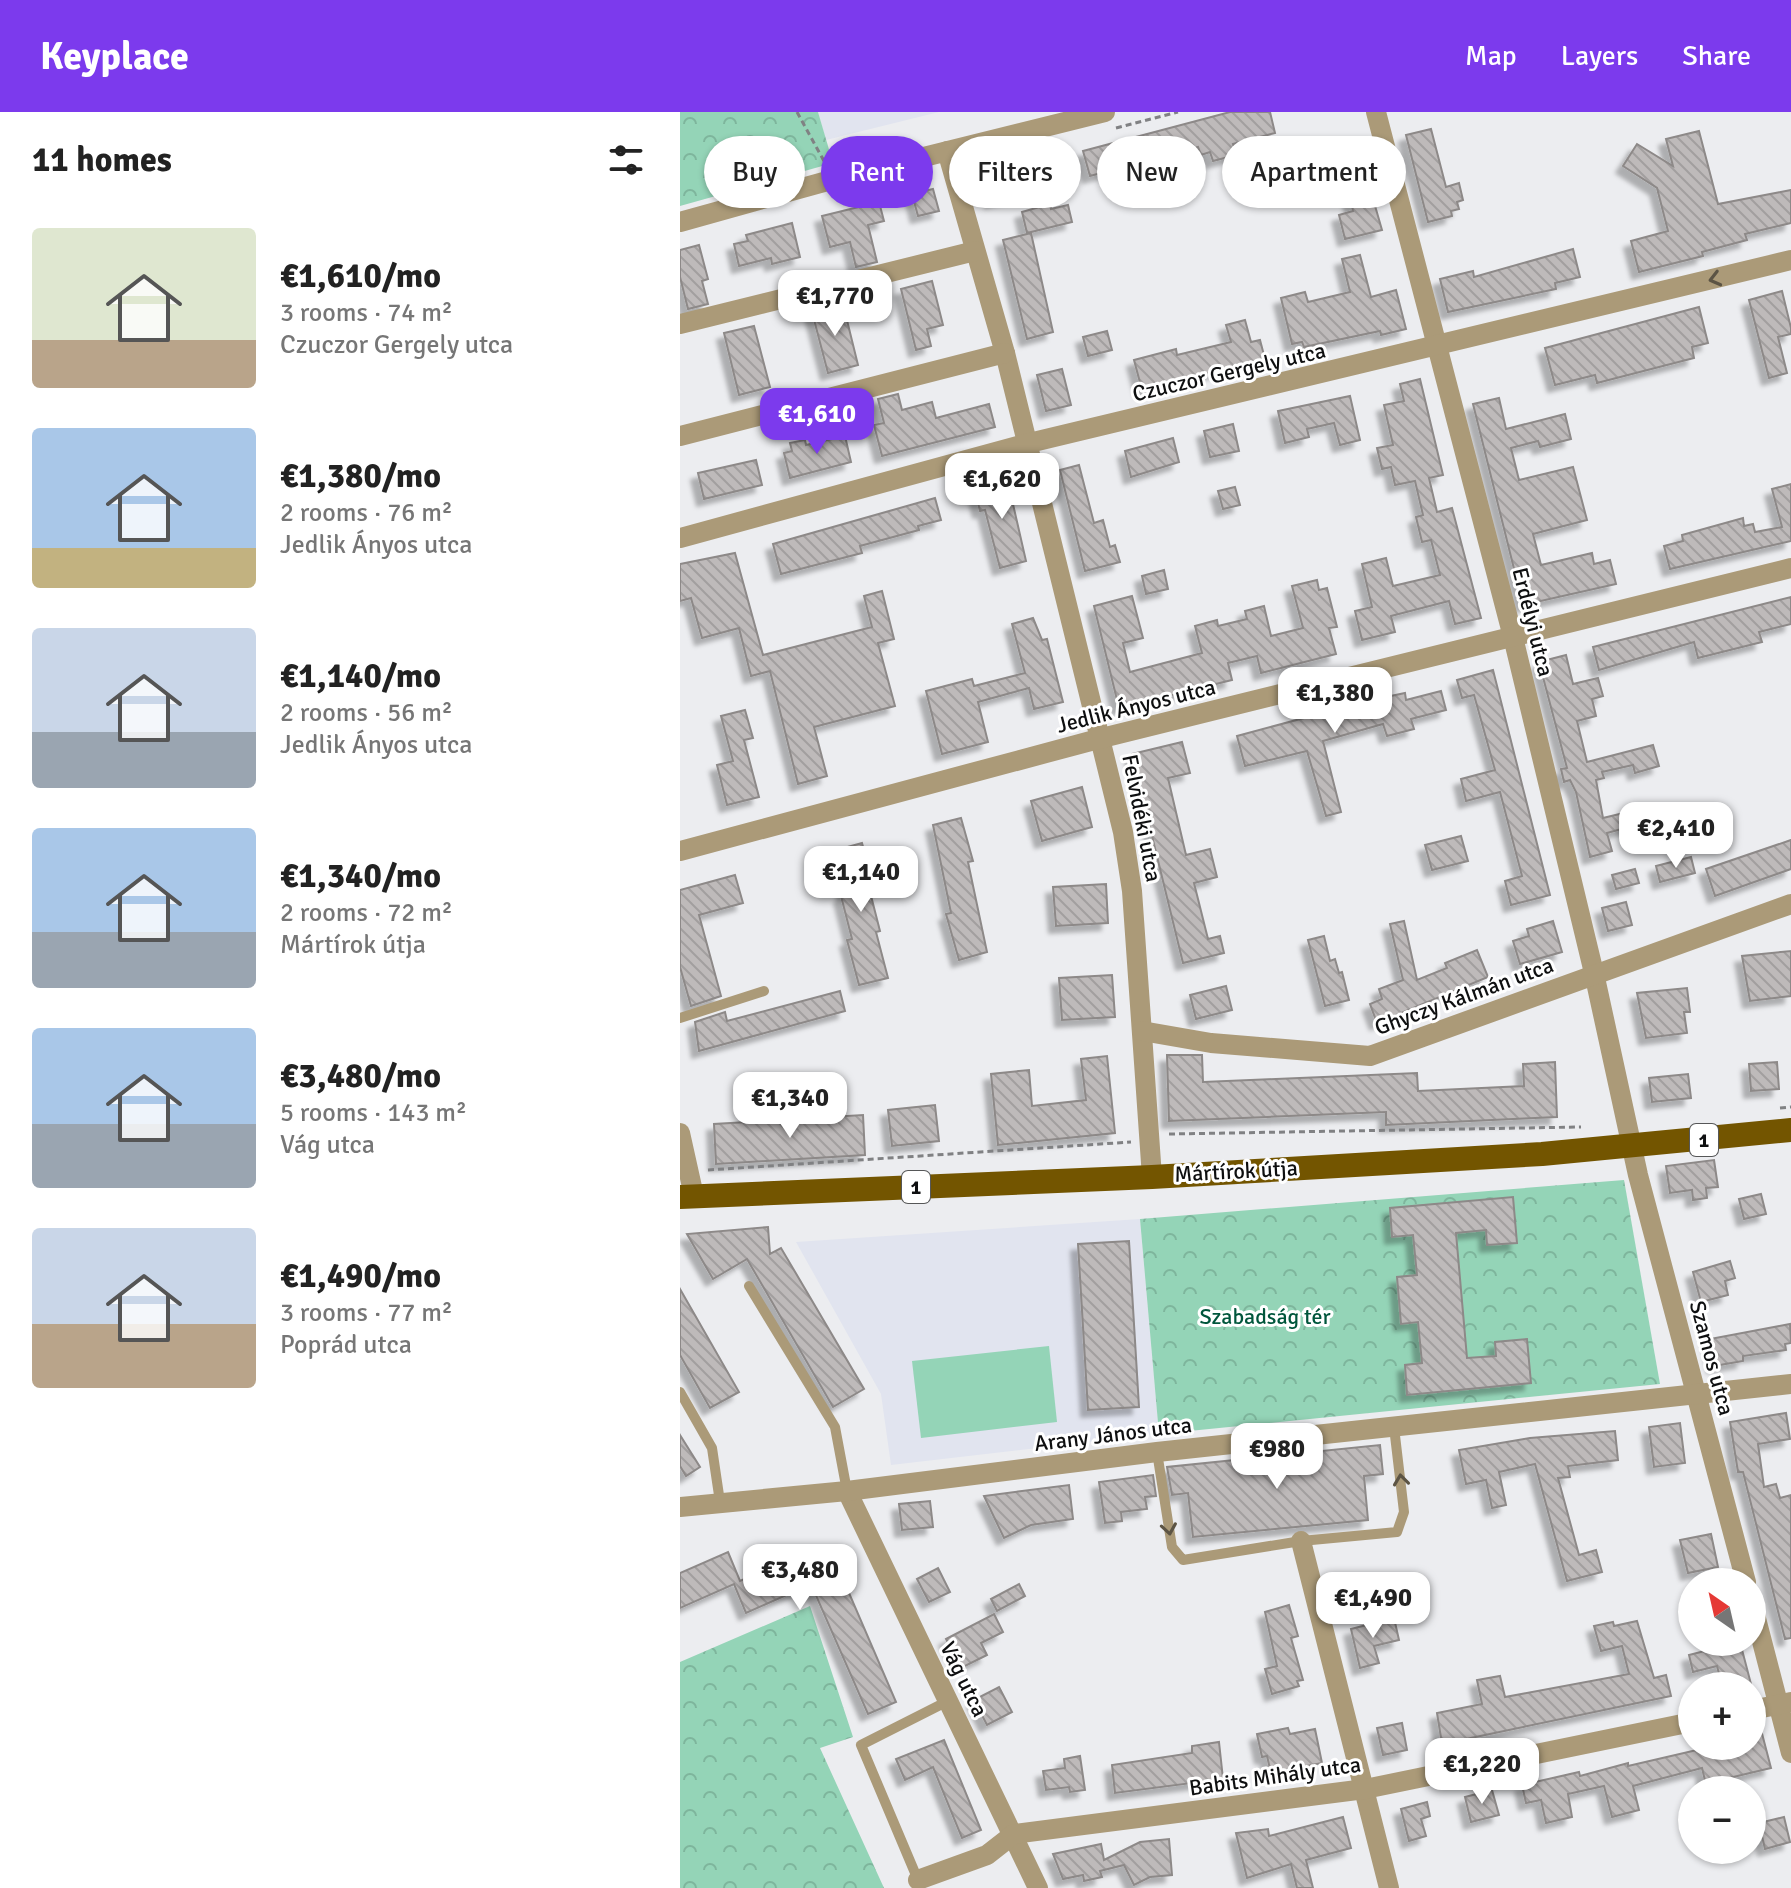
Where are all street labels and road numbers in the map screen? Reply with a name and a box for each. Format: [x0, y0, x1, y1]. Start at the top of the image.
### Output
street label: Czuczor Gergely utca [1130, 337, 1328, 407]
street label: Erdélyi utca [1506, 565, 1560, 679]
street label: Jedlik Ányos utca [1054, 673, 1218, 739]
street label: Felvidéki utca [1116, 752, 1168, 884]
street label: Ghyczy Kálmán utca [1371, 951, 1557, 1041]
road number: 1 [1690, 1124, 1718, 1156]
street label: Mártírok útja [1174, 1154, 1298, 1188]
road number: 1 [902, 1171, 930, 1203]
street label: Szamos utca [1684, 1298, 1740, 1418]
street label: Arany János utca [1033, 1411, 1193, 1457]
street label: Vág utca [934, 1637, 994, 1721]
street label: Babits Mihály utca [1187, 1751, 1363, 1801]

